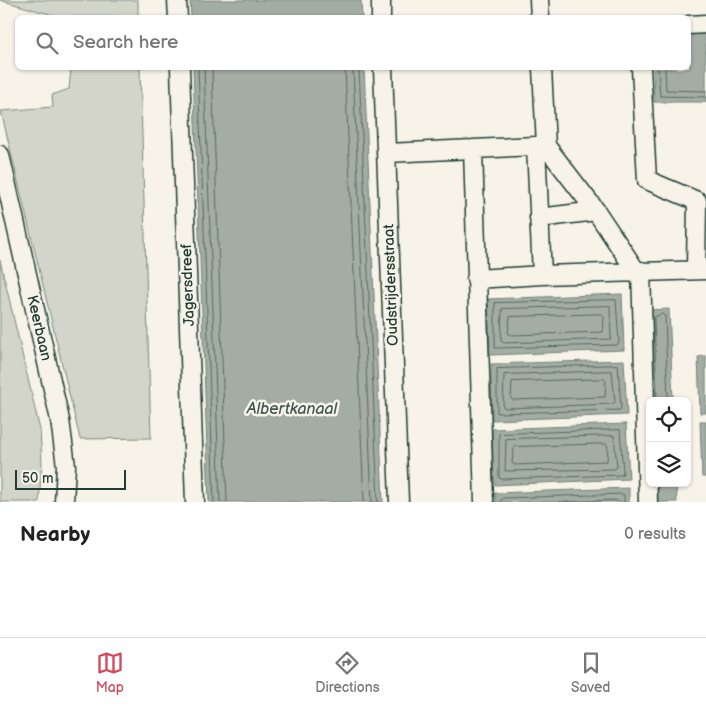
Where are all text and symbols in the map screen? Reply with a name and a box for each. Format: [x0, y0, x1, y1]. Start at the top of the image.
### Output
search box [15, 15, 691, 70]
icon: search [33, 29, 61, 57]
text: Search here [73, 31, 178, 54]
street label: Oudstrijdersstraat [379, 223, 403, 346]
street label: Jagersdreef [177, 243, 199, 327]
street label: Keerbaan [22, 293, 56, 363]
map controls [646, 397, 691, 487]
button: locate [646, 397, 691, 442]
water label: Albertkanaal [246, 400, 339, 419]
button: layers [646, 442, 691, 487]
scale bar [15, 467, 126, 490]
text: 50 m [22, 470, 54, 487]
text: Nearby [20, 522, 90, 547]
text: 0 results [624, 525, 686, 544]
tab: Map [96, 649, 124, 696]
tab: Directions [315, 649, 380, 696]
tab: Saved [571, 649, 610, 696]

